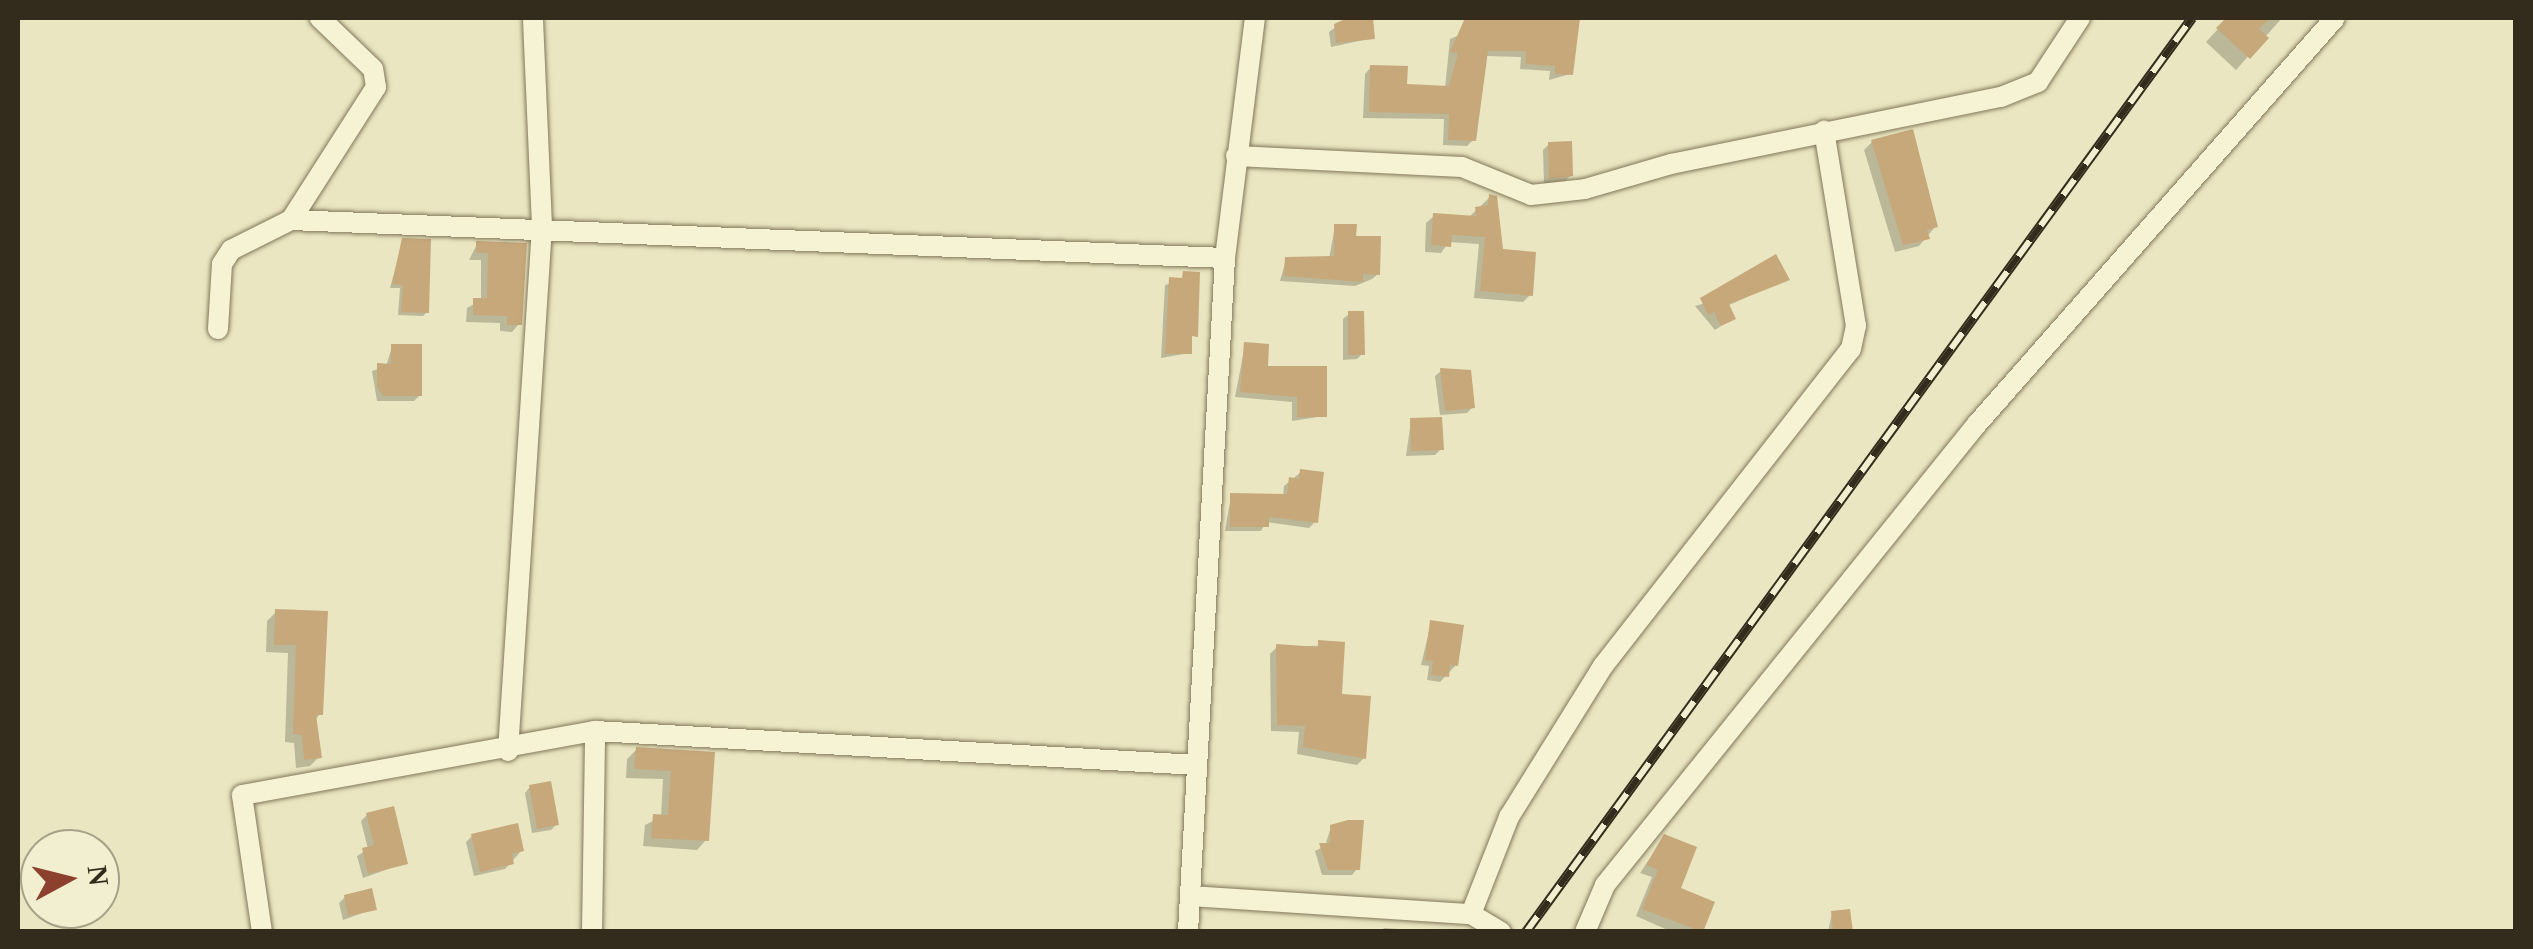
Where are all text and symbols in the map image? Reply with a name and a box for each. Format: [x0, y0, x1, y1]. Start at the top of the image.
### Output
north arrow [20, 829, 120, 929]
text: N [82, 864, 115, 887]

